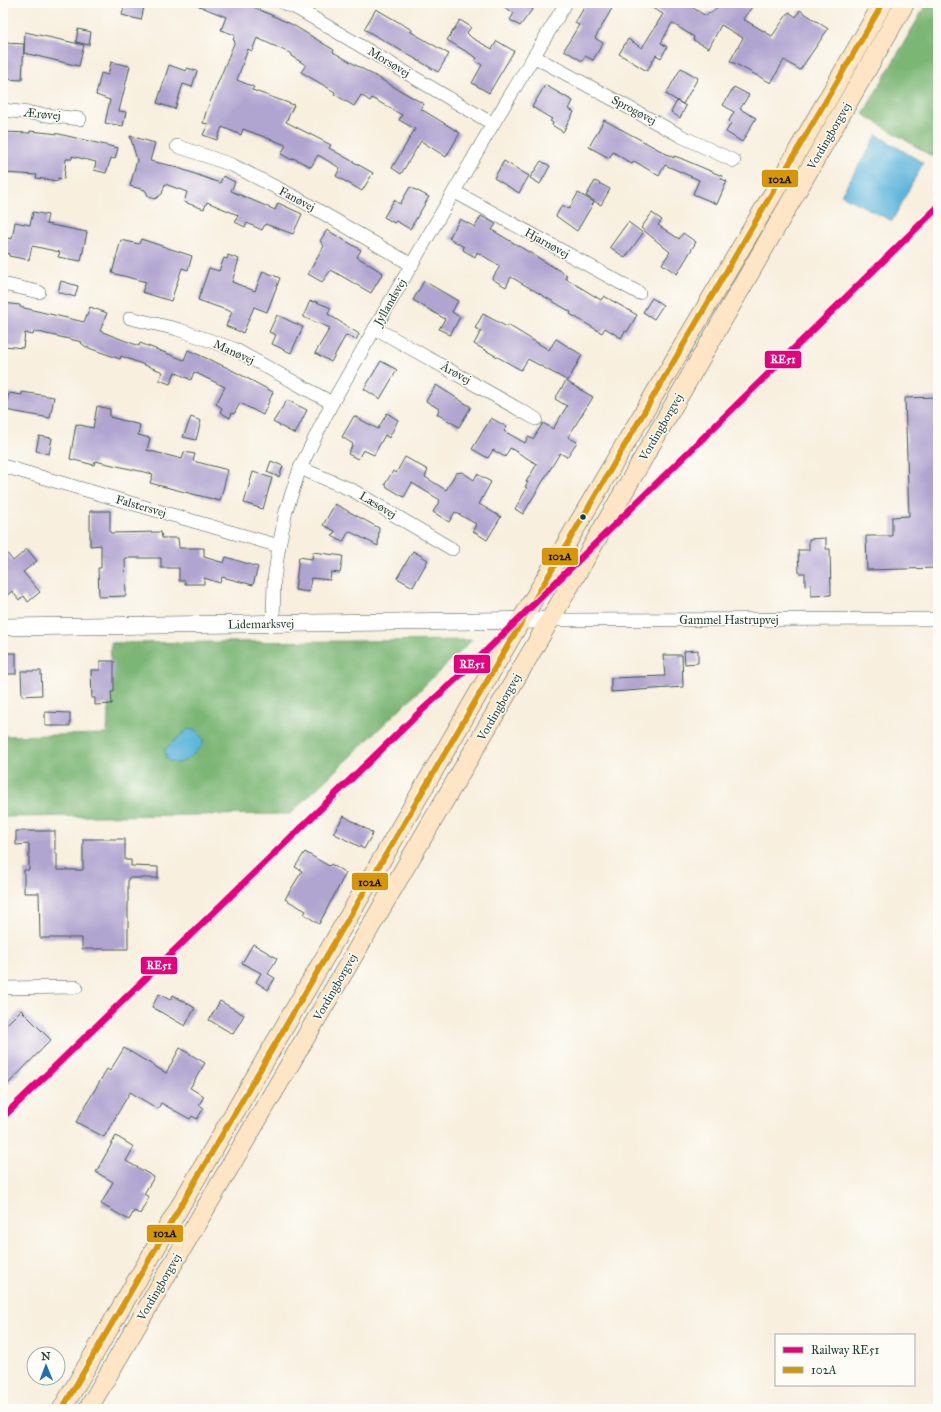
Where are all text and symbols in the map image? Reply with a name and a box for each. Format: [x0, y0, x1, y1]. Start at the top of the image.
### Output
street label: Morsøvej [365, 44, 413, 80]
street label: Sprogøvej [609, 92, 659, 129]
street label: Vordingborgvej [804, 100, 855, 173]
street label: Ærøvej [22, 105, 61, 123]
line badge: 102A [761, 169, 799, 188]
text: 102A [768, 173, 792, 186]
street label: Fanøvej [277, 184, 317, 214]
street label: Hjarnøvej [522, 225, 572, 261]
street label: Jyllandsvej [370, 276, 410, 330]
street label: Manøvej [211, 337, 257, 367]
line badge: RE51 [764, 350, 802, 369]
text: RE51 [770, 353, 796, 366]
street label: Årøvej [438, 358, 474, 387]
street label: Vordingborgvej [636, 391, 687, 464]
street label: Læsøvej [357, 489, 399, 521]
street label: Falstersvej [114, 492, 168, 520]
unlabelled marker [578, 512, 588, 522]
line badge: 102A [541, 547, 579, 566]
text: 102A [548, 550, 572, 563]
street label: Gammel Hastrupvej [679, 613, 779, 627]
street label: Lidemarksvej [228, 616, 294, 632]
line badge: RE51 [453, 654, 491, 674]
text: RE51 [459, 658, 485, 671]
street label: Vordingborgvej [474, 671, 525, 744]
line badge: 102A [351, 872, 389, 891]
text: 102A [358, 876, 382, 889]
street label: Vordingborgvej [310, 951, 361, 1024]
line badge: RE51 [140, 956, 178, 975]
text: RE51 [146, 959, 172, 972]
line badge: 102A [146, 1224, 184, 1243]
text: 102A [153, 1227, 177, 1240]
street label: Vordingborgvej [134, 1251, 185, 1324]
legend [775, 1334, 915, 1386]
text: Railway RE51 [811, 1343, 880, 1357]
north arrow [26, 1346, 66, 1386]
text: N [41, 1350, 51, 1363]
text: 102A [811, 1363, 837, 1377]

